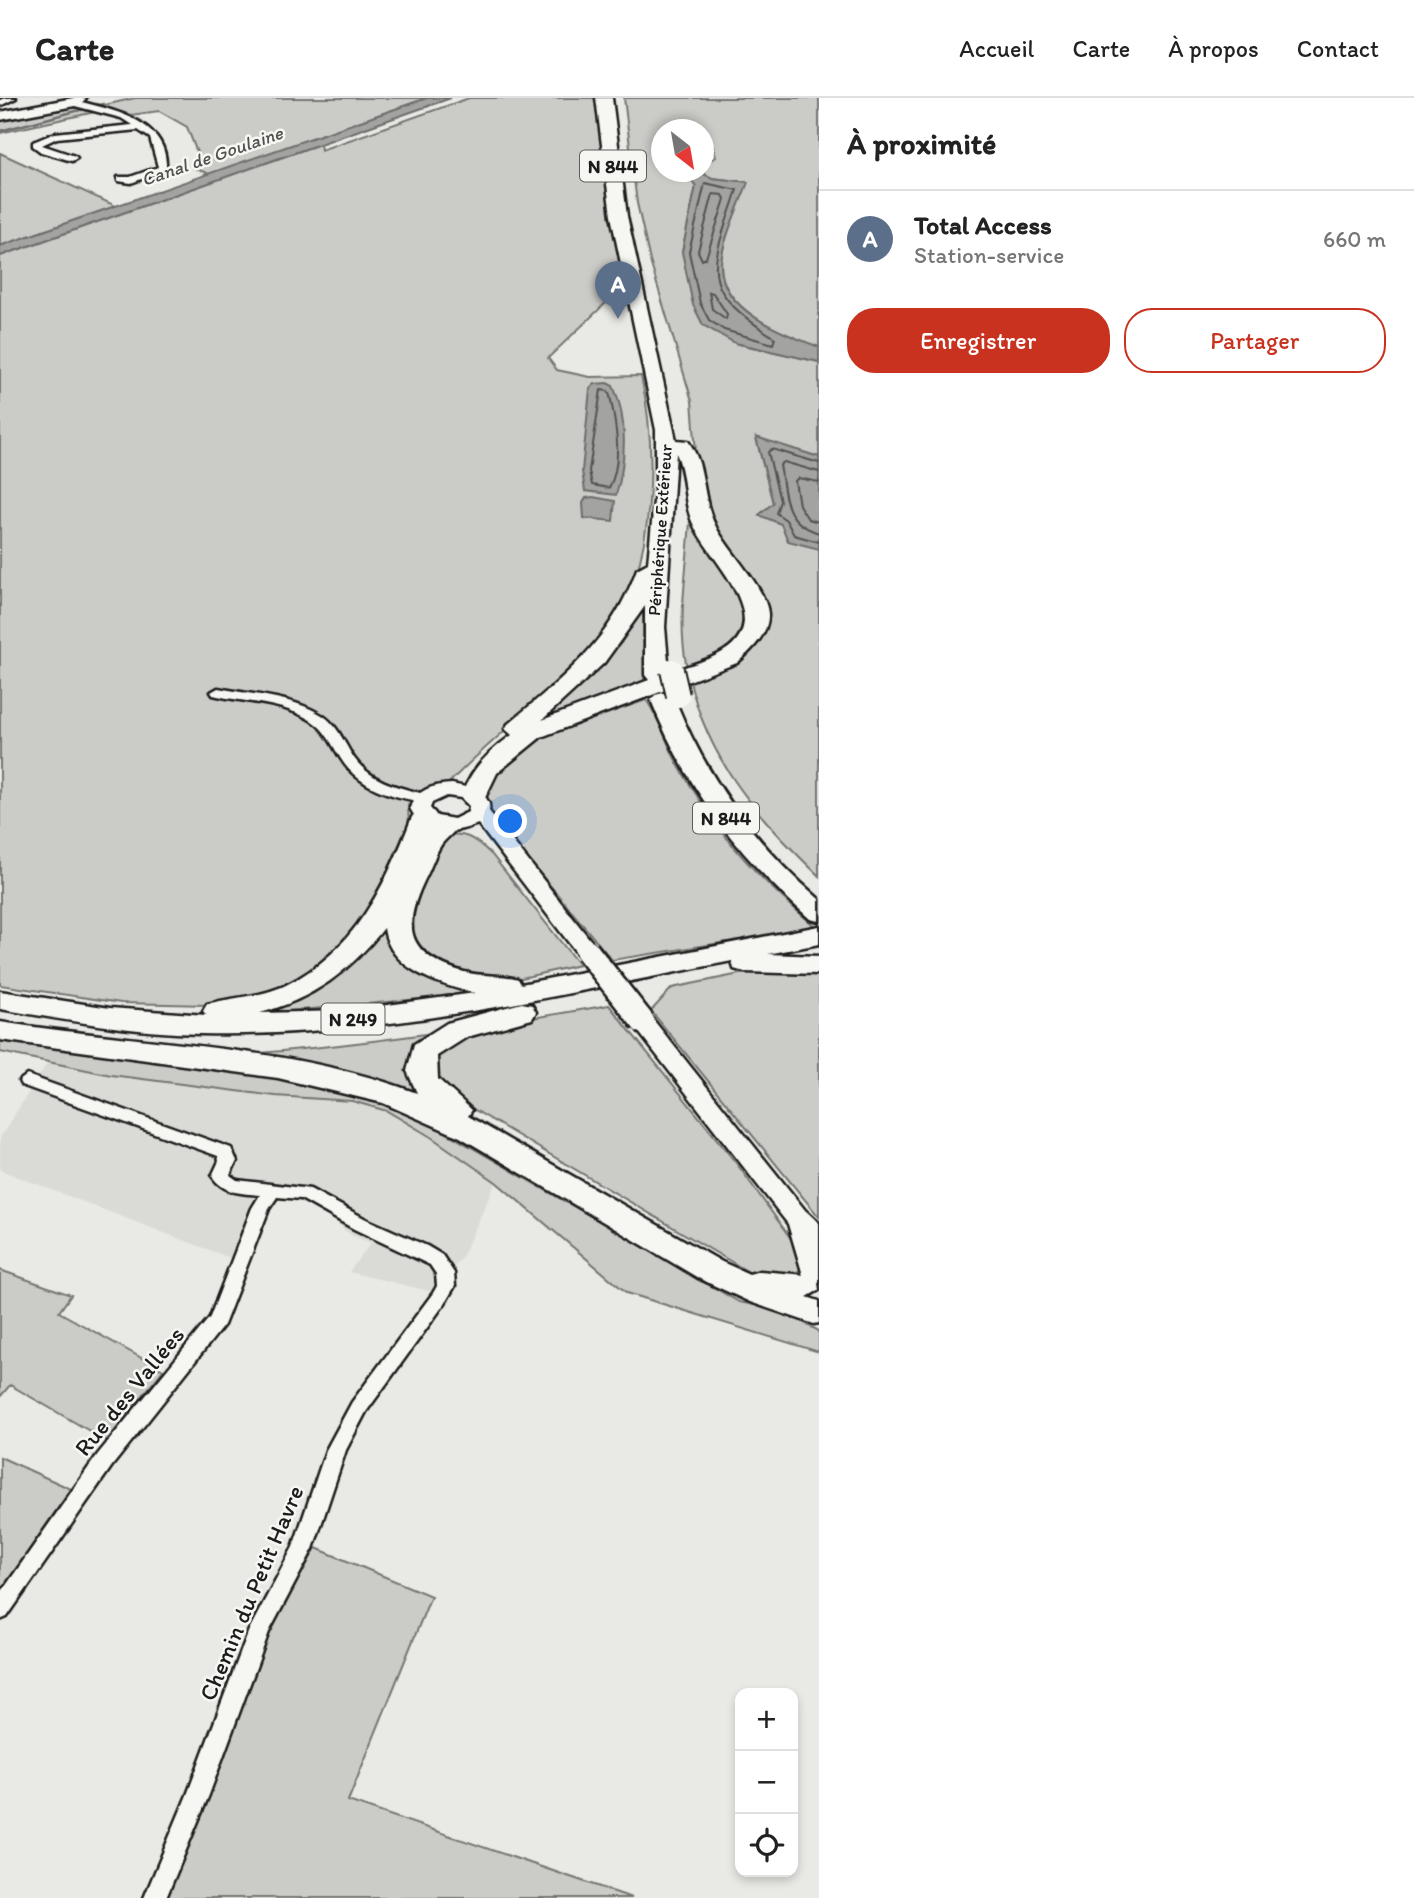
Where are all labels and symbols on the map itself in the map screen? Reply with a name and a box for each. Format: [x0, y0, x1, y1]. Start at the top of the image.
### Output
north arrow [651, 119, 714, 182]
water label: Canal de Goulaine [138, 121, 287, 191]
road number: N 844 [580, 150, 646, 181]
pin: A [595, 261, 641, 319]
street label: Périphérique Extérieur [643, 443, 677, 617]
road number: N 844 [693, 803, 759, 834]
your location [493, 804, 527, 838]
road number: N 249 [322, 1004, 384, 1035]
street label: Rue des Vallées [68, 1320, 190, 1462]
street label: Chemin du Petit Havre [193, 1481, 309, 1705]

